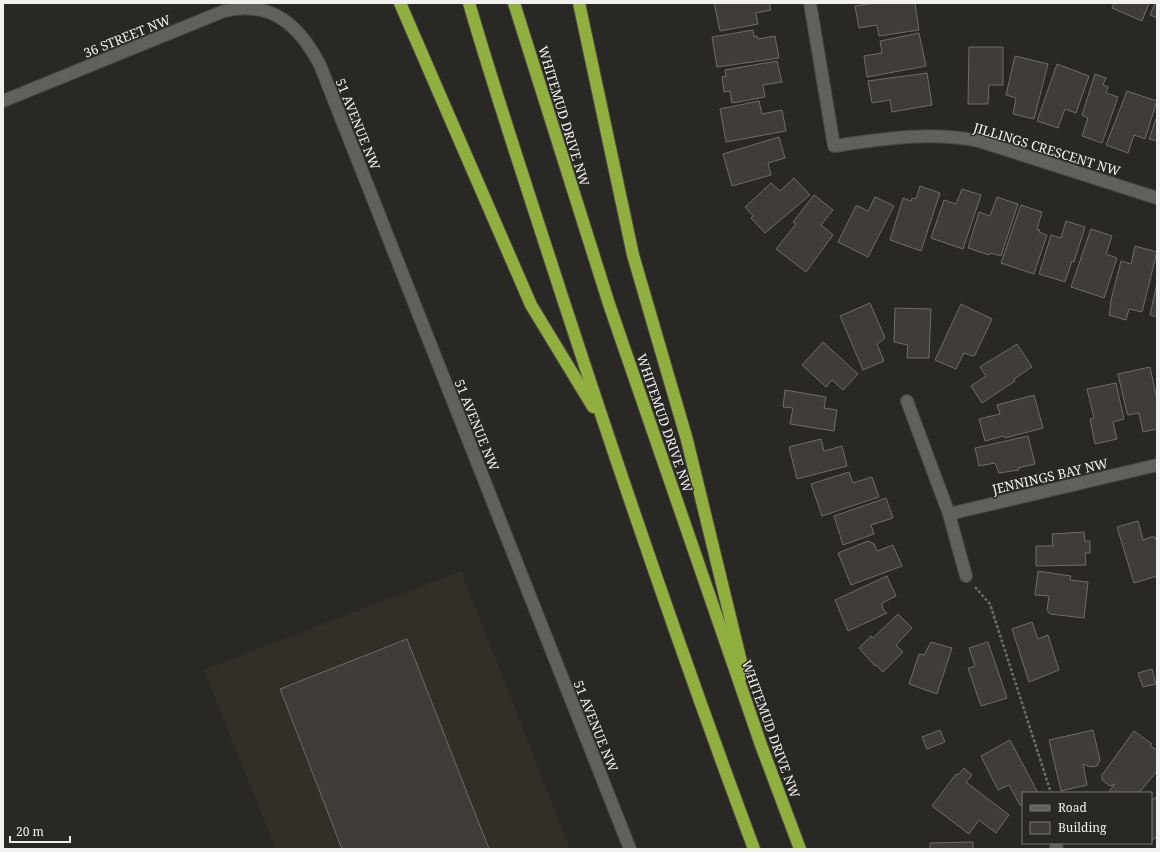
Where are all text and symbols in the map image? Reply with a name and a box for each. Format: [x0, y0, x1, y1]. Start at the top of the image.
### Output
street label: 36 STREET NW [81, 10, 174, 62]
street label: WHITEMUD DRIVE NW [534, 44, 594, 189]
street label: 51 AVENUE NW [331, 76, 385, 173]
street label: JILLINGS CRESCENT NW [970, 118, 1123, 180]
street label: WHITEMUD DRIVE NW [633, 351, 697, 495]
street label: 51 AVENUE NW [450, 377, 504, 474]
street label: JENNINGS BAY NW [989, 454, 1110, 498]
street label: WHITEMUD DRIVE NW [738, 657, 804, 801]
street label: 51 AVENUE NW [569, 678, 623, 775]
legend [1022, 792, 1152, 844]
text: Road [1058, 799, 1088, 816]
scale bar [10, 818, 70, 844]
text: Building [1058, 819, 1107, 836]
text: 20 m [16, 823, 44, 840]

